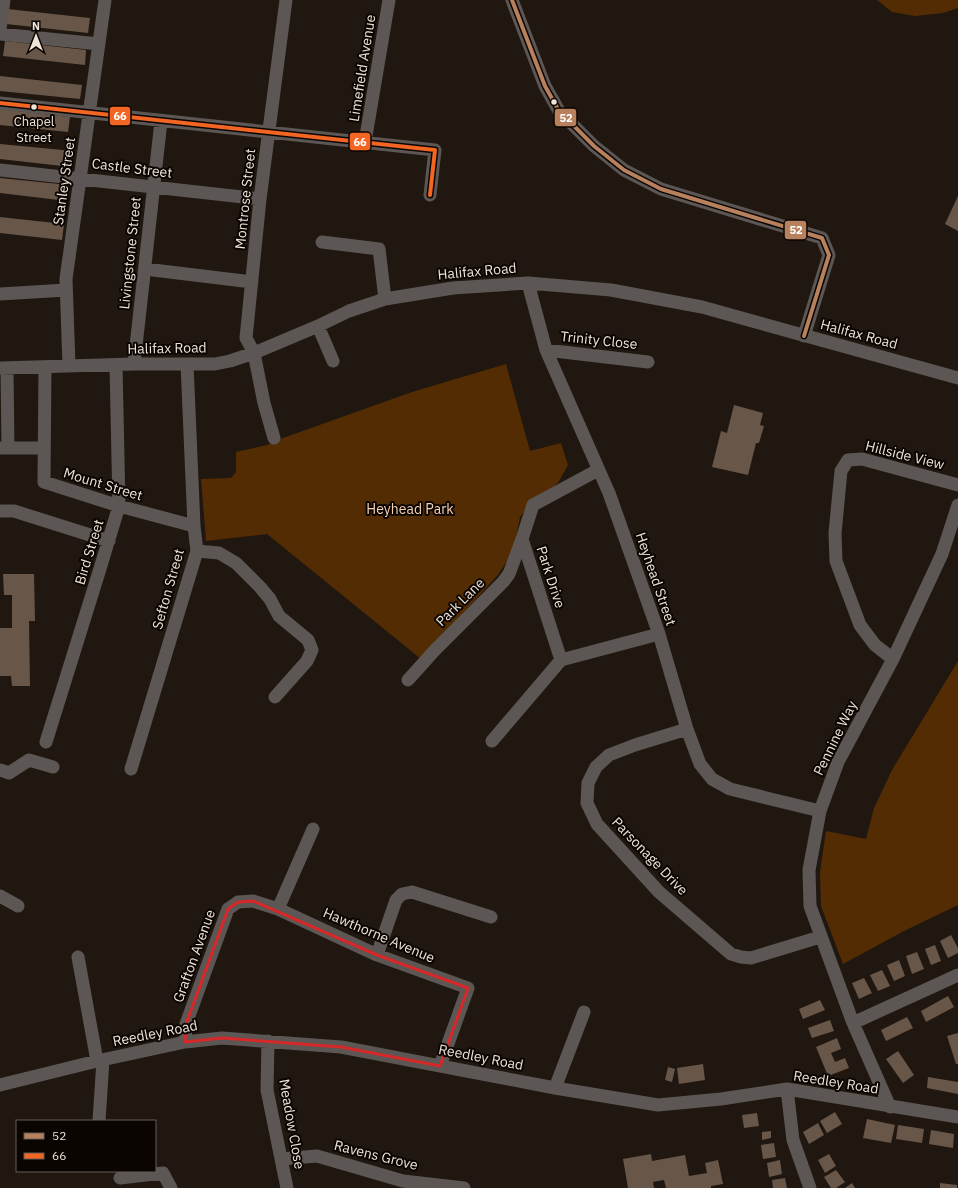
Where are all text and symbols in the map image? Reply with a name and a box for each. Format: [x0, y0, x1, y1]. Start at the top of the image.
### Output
street label: Limefield Avenue [345, 13, 379, 123]
north arrow [16, 16, 56, 56]
text: N [32, 19, 40, 33]
unlabelled marker [549, 97, 559, 107]
marker: Chapel Street [29, 102, 39, 112]
line badge: 66 [109, 106, 131, 126]
line badge: 52 [554, 108, 577, 127]
text: 66 [113, 109, 127, 123]
text: 52 [559, 111, 573, 125]
place label: Chapel Street [14, 113, 55, 146]
line badge: 66 [349, 132, 371, 151]
text: 66 [353, 135, 367, 149]
street label: Stanley Street [49, 136, 79, 226]
street label: Montrose Street [231, 148, 259, 250]
street label: Castle Street [91, 154, 173, 182]
street label: Livingstone Street [115, 196, 145, 310]
line badge: 52 [784, 220, 807, 240]
text: 52 [789, 223, 803, 237]
street label: Halifax Road [437, 259, 517, 283]
street label: Halifax Road [818, 315, 900, 353]
street label: Trinity Close [560, 327, 639, 353]
street label: Halifax Road [127, 338, 207, 358]
street label: Hillside View [864, 436, 947, 474]
street label: Mount Street [61, 463, 145, 505]
park label: Heyhead Park [366, 500, 454, 518]
street label: Bird Street [71, 517, 108, 587]
street label: Heyhead Street [632, 530, 680, 628]
street label: Park Drive [533, 544, 570, 611]
street label: Sefton Street [148, 547, 188, 631]
street label: Park Lane [432, 574, 488, 630]
street label: Pennine Way [809, 698, 861, 778]
street label: Parsonage Drive [608, 813, 692, 899]
street label: Hawthorne Avenue [320, 903, 438, 967]
street label: Grafton Avenue [169, 907, 219, 1005]
street label: Reedley Road [111, 1016, 199, 1050]
street label: Reedley Road [437, 1040, 525, 1074]
street label: Reedley Road [792, 1066, 880, 1098]
street label: Meadow Close [275, 1077, 309, 1171]
legend [16, 1120, 156, 1172]
text: 52 [52, 1128, 66, 1143]
street label: Ravens Grove [332, 1136, 420, 1174]
text: 66 [52, 1148, 66, 1163]

